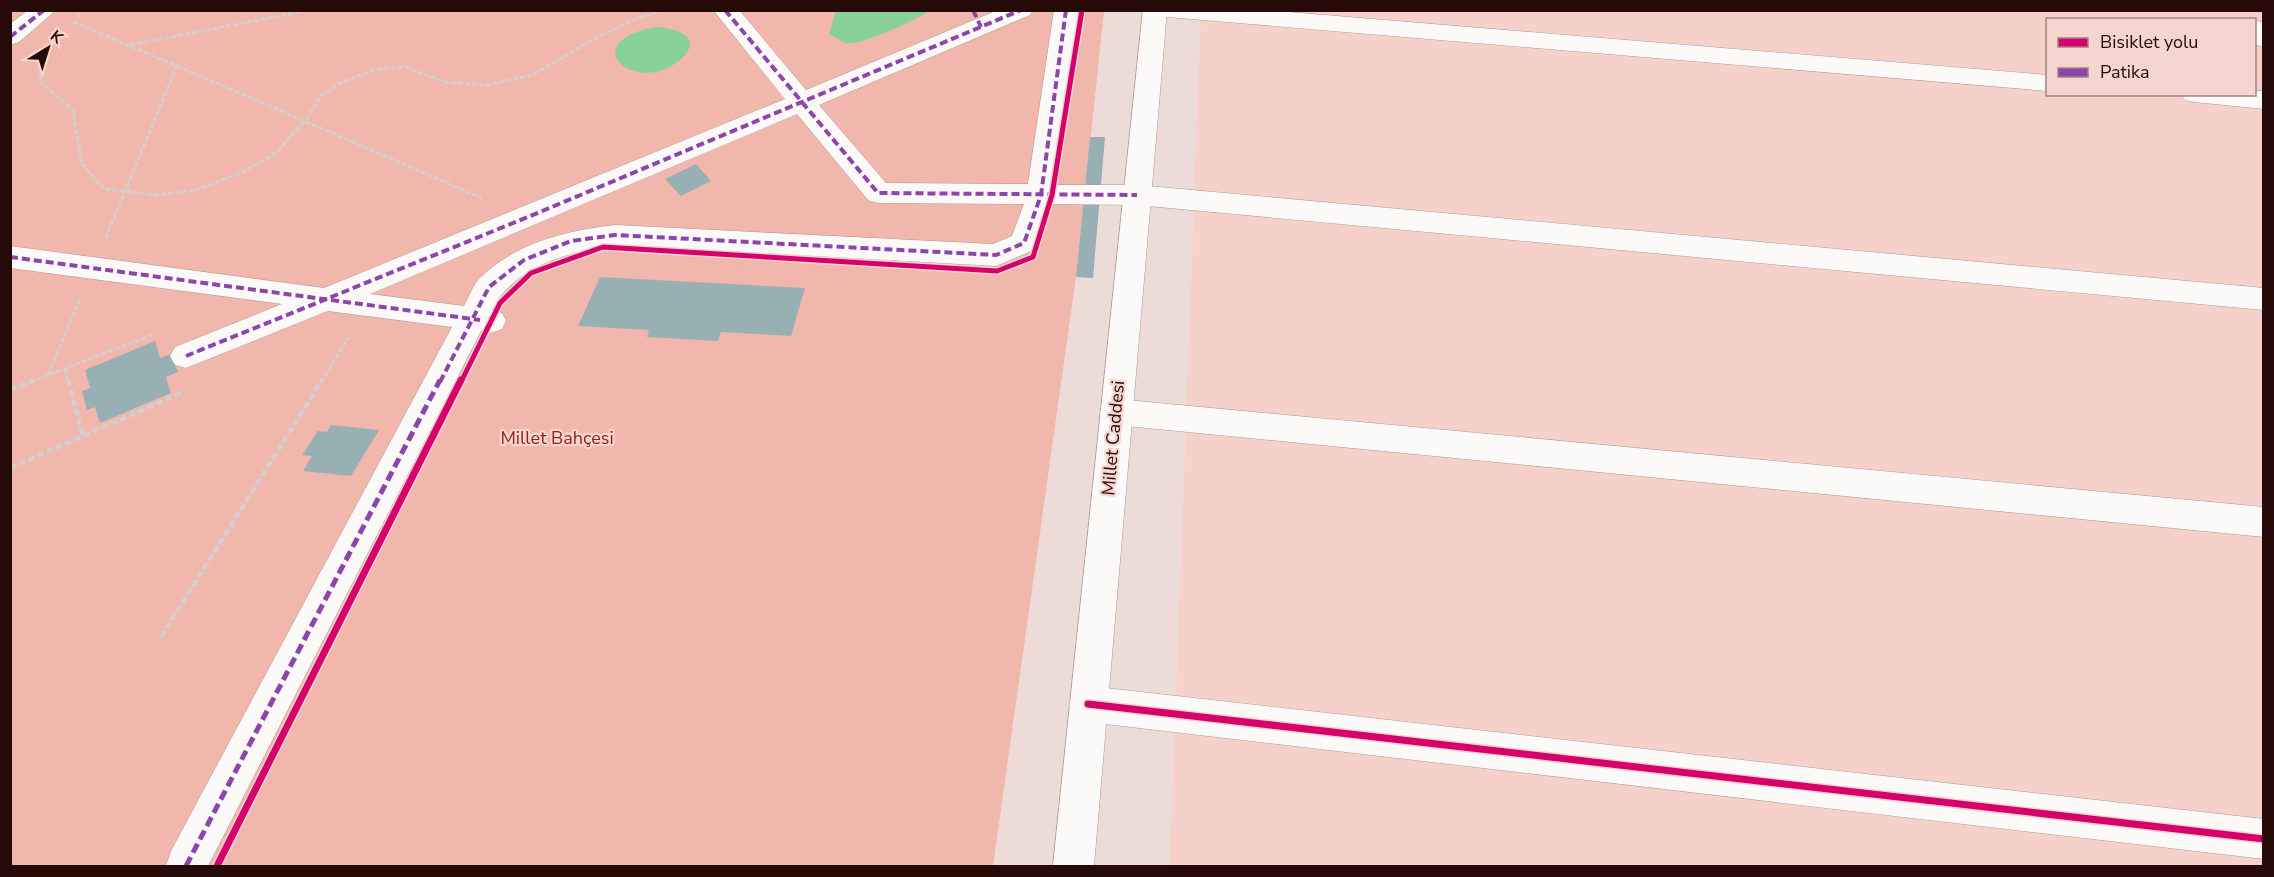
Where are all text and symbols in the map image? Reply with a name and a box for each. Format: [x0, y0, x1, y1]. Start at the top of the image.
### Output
north arrow [18, 18, 78, 78]
legend [2046, 18, 2256, 96]
text: K [46, 25, 69, 50]
text: Bisiklet yolu [2100, 30, 2198, 54]
text: Patika [2100, 60, 2149, 84]
street label: Millet Caddesi [1096, 379, 1130, 497]
park label: Millet Bahçesi [500, 426, 614, 450]

